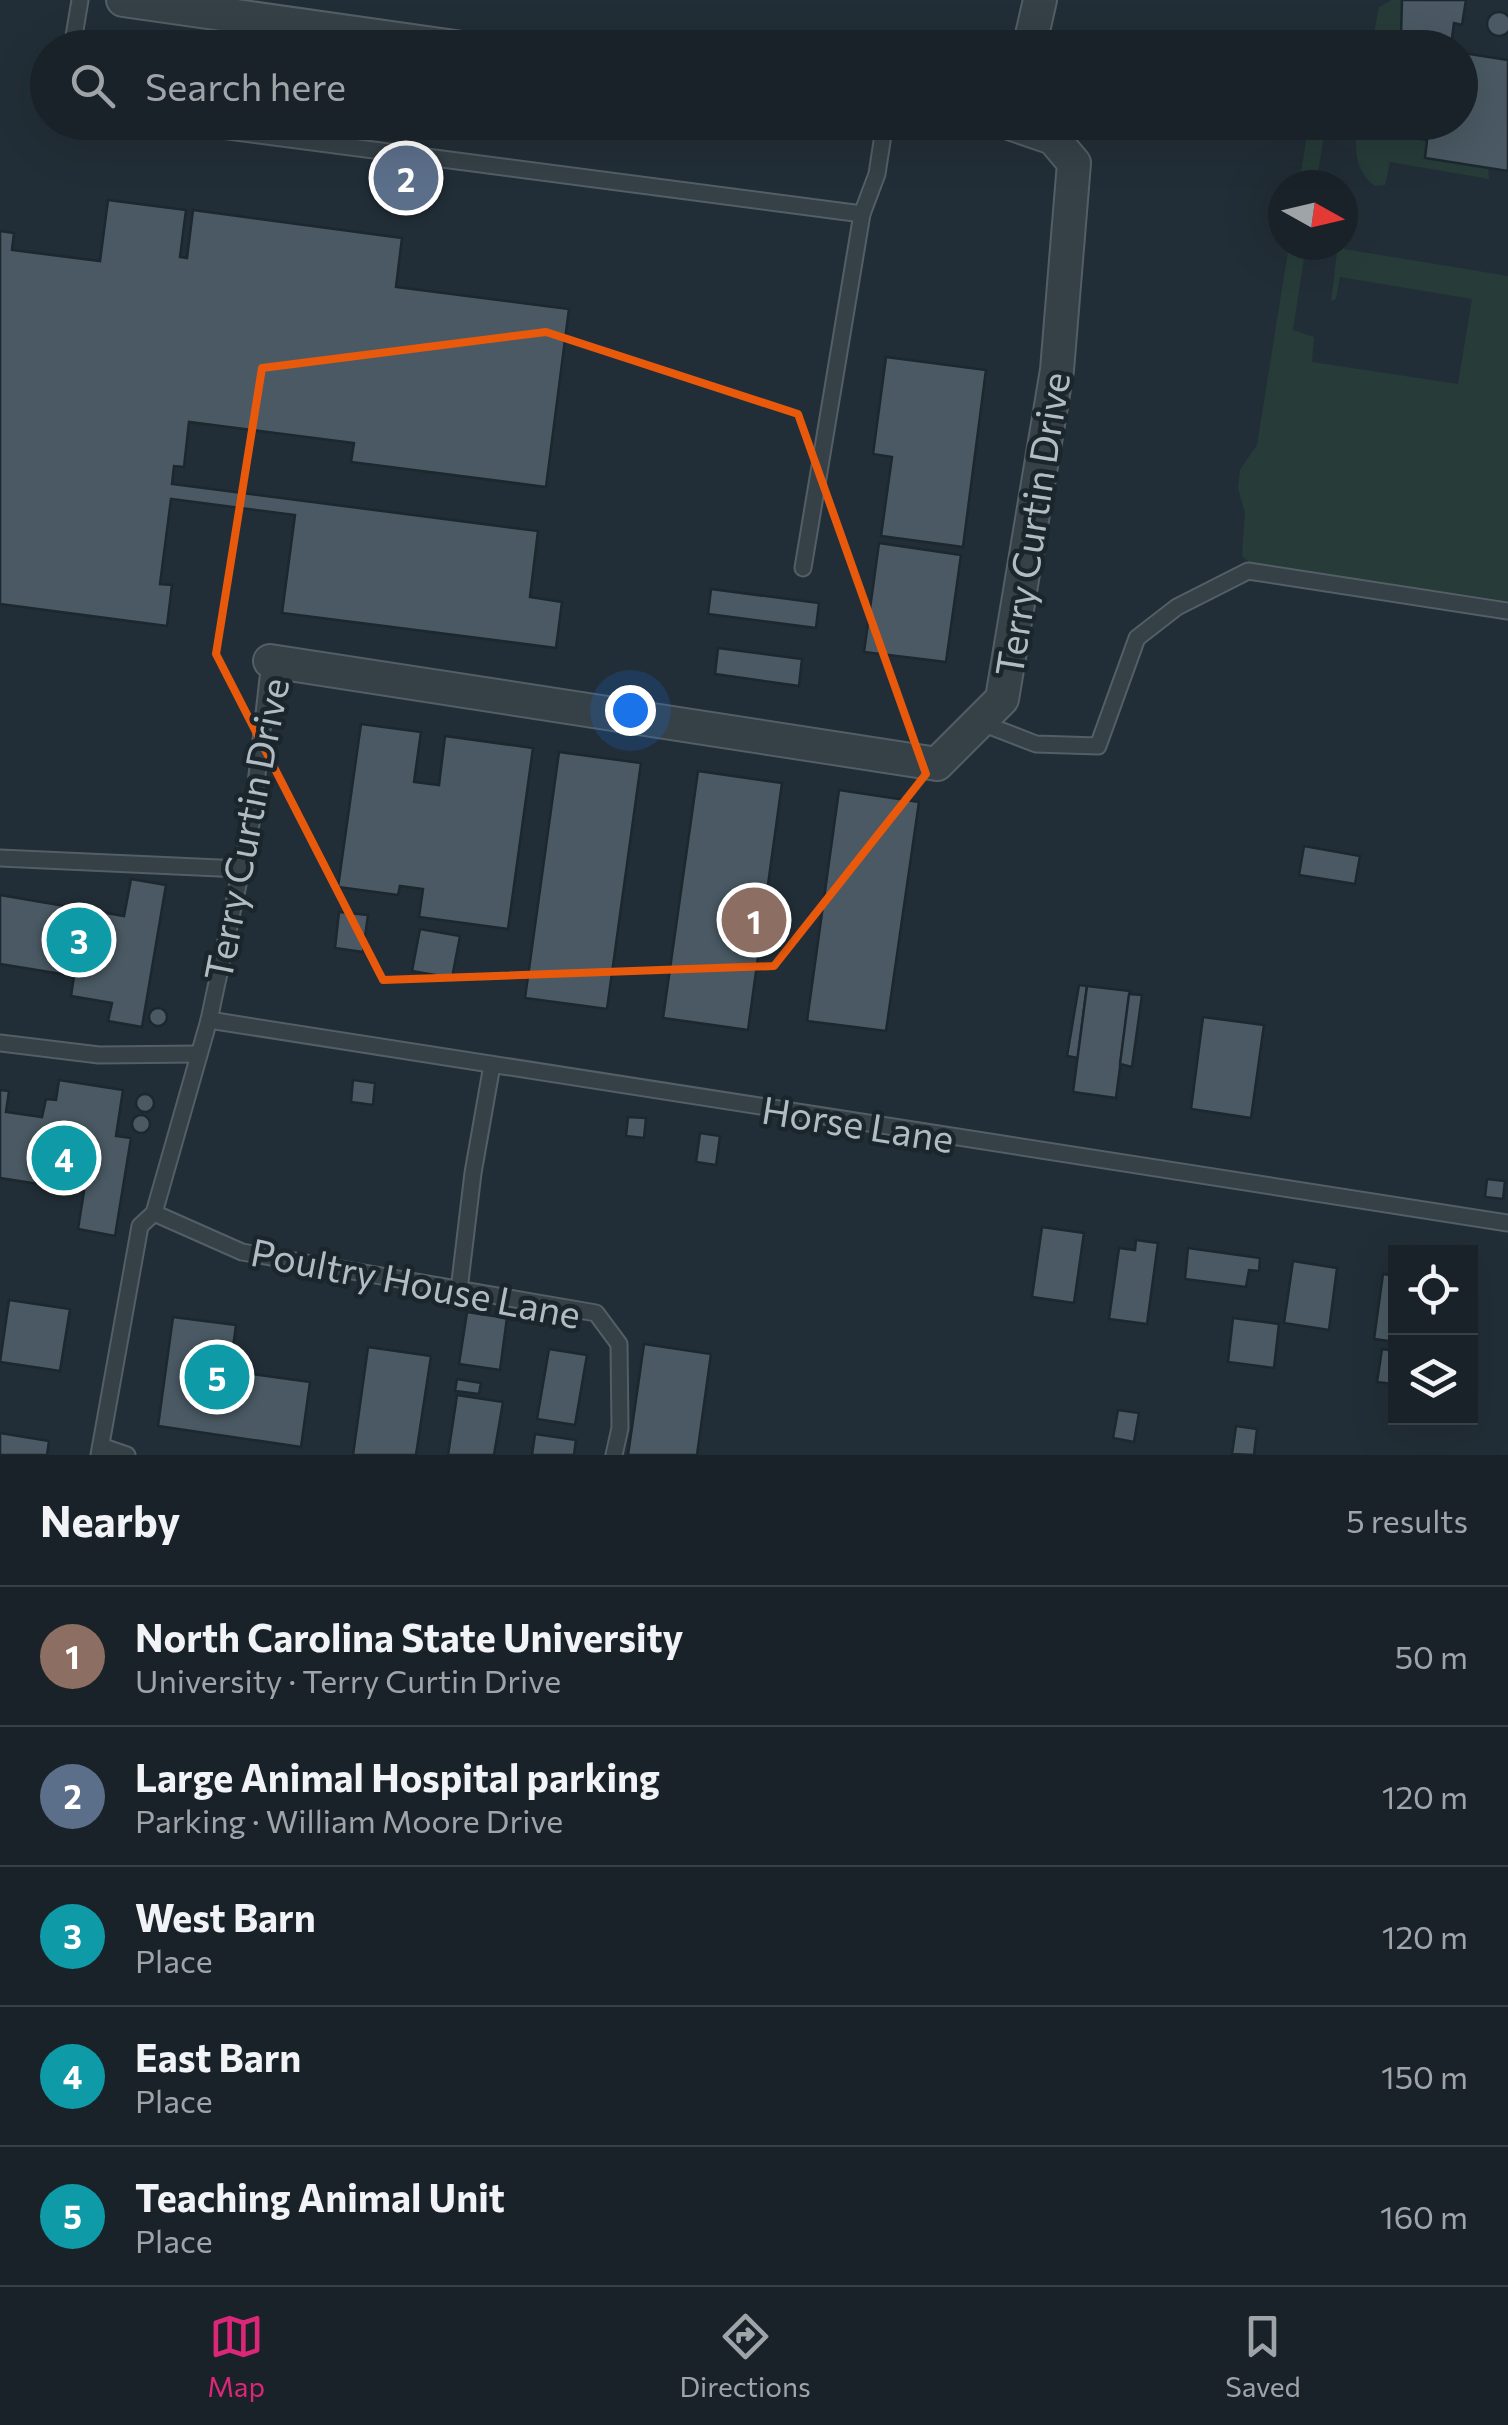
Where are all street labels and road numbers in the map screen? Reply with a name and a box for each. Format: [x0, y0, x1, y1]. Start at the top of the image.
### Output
street label: Terry Curtin Drive [984, 369, 1078, 679]
street label: Terry Curtin Drive [193, 674, 297, 984]
street label: Horse Lane [759, 1085, 957, 1161]
street label: Poultry House Lane [247, 1227, 585, 1337]

